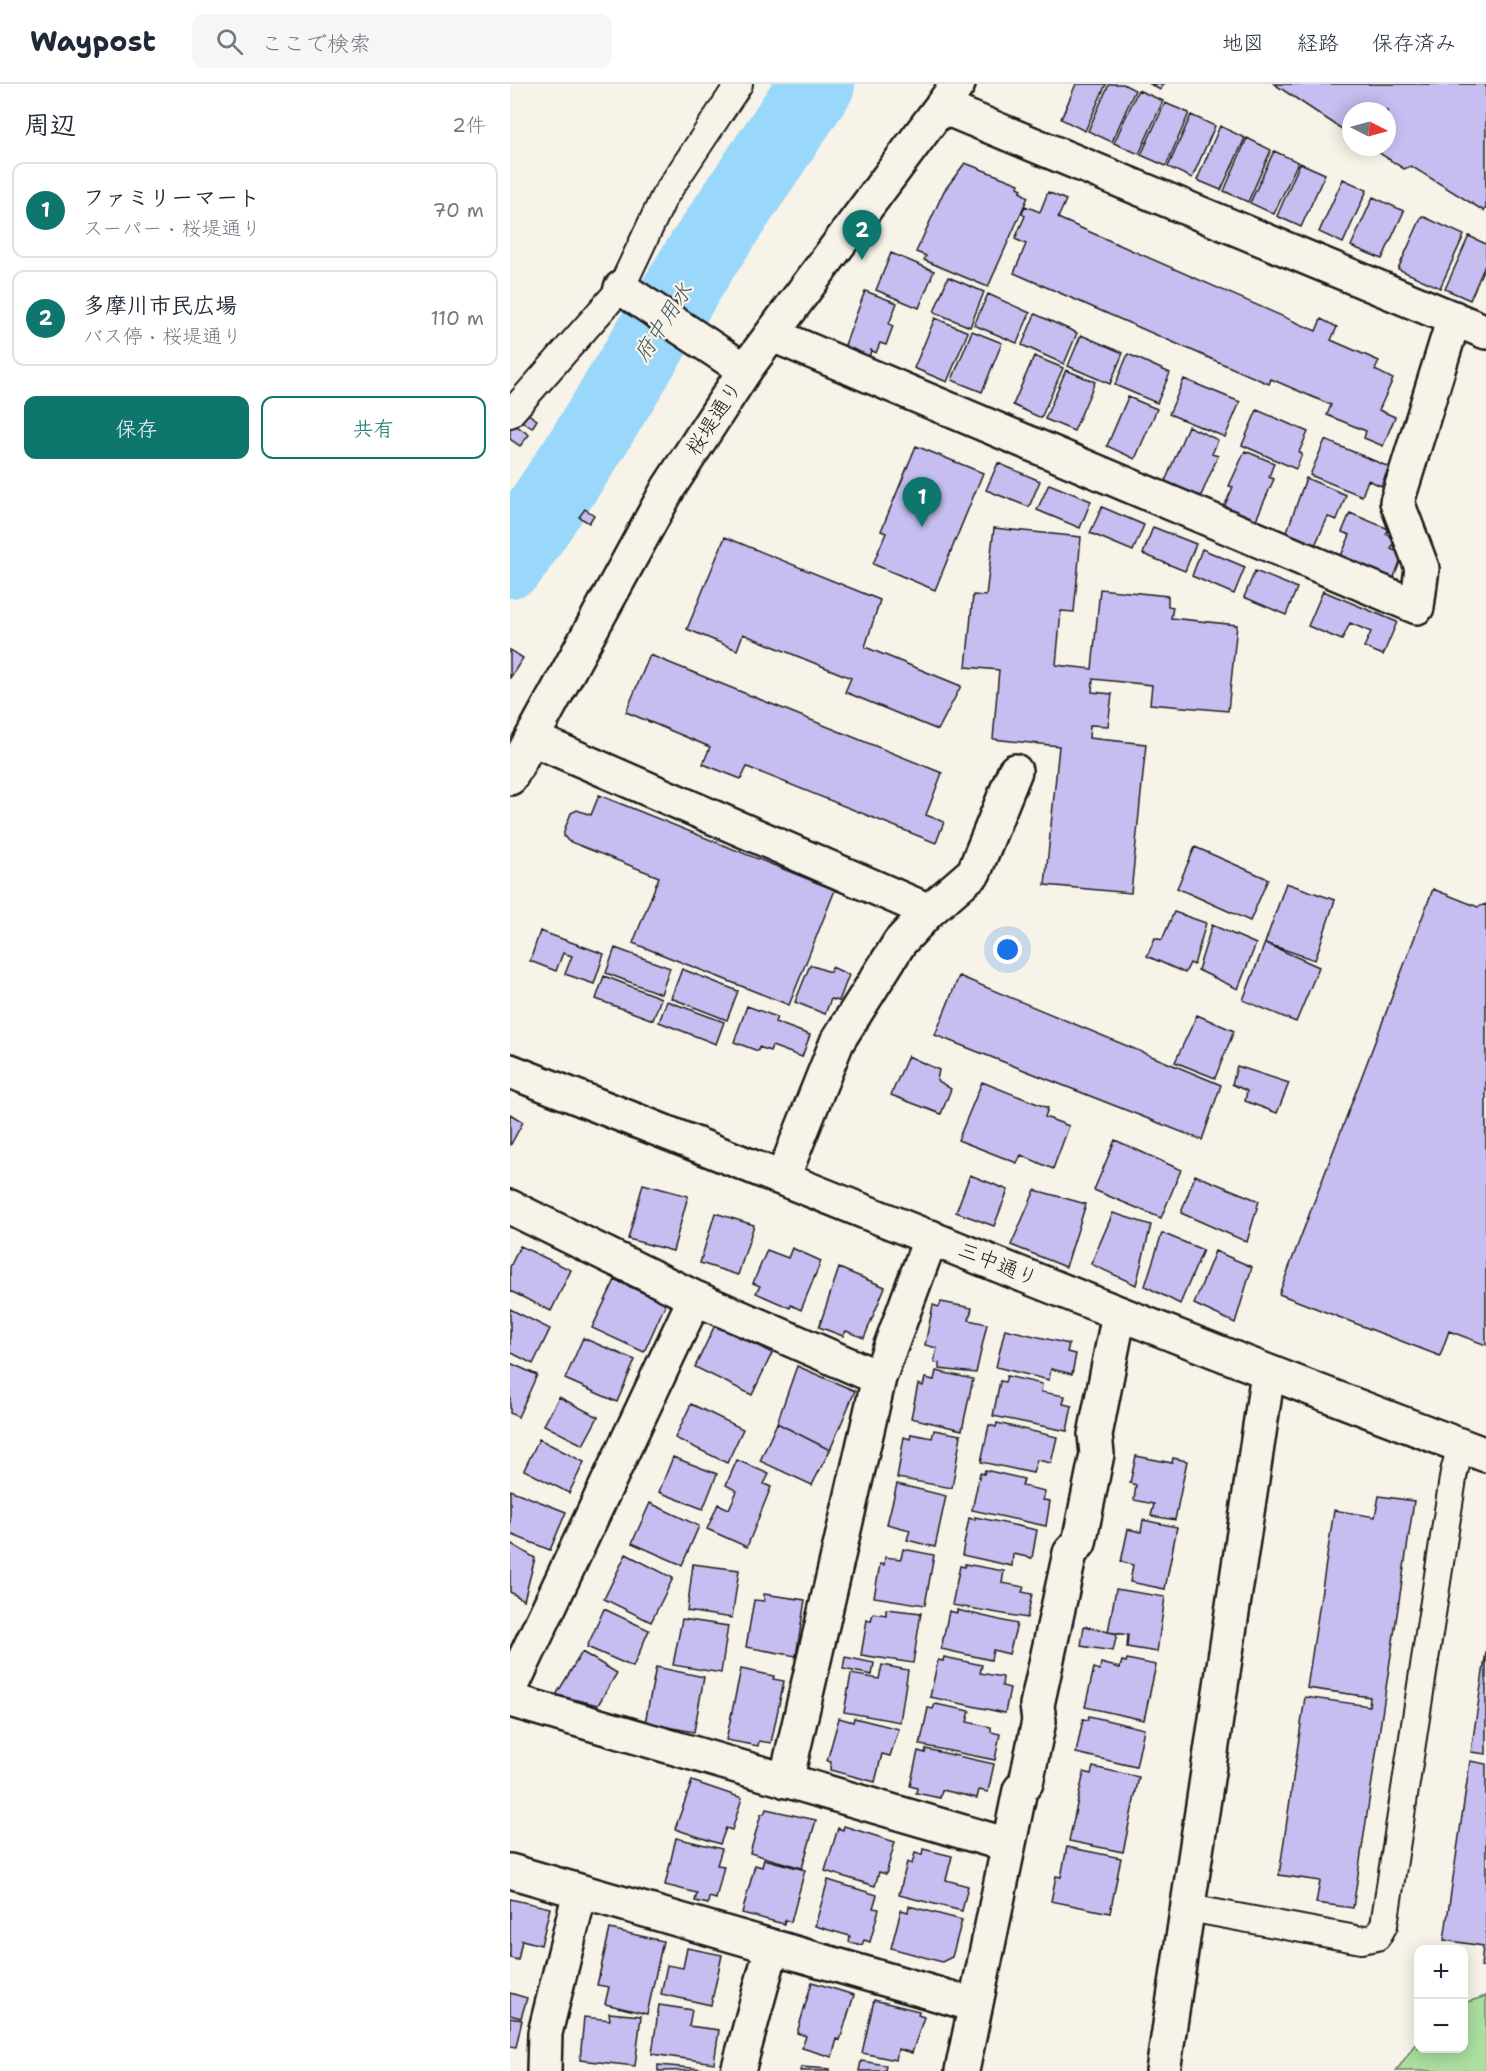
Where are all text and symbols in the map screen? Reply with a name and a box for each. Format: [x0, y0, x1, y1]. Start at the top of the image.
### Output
search box [192, 14, 612, 68]
text: Waypost [30, 22, 156, 60]
icon: search [213, 25, 246, 58]
text: ここで検索 [261, 29, 371, 58]
text: 地図 [1222, 29, 1264, 57]
text: 経路 [1297, 29, 1339, 57]
text: 保存済み [1372, 29, 1456, 57]
north arrow [1342, 102, 1396, 156]
text: 周辺 [24, 107, 76, 142]
text: 2件 [452, 112, 486, 138]
text: ファミリーマート [83, 183, 260, 212]
text: 1 [41, 197, 50, 223]
text: 70 m [432, 197, 484, 223]
pin: 2 [842, 210, 882, 260]
text: スーパー · 桜堤通り [83, 215, 261, 241]
water label: 府中用水 [627, 277, 699, 367]
text: 多摩川市民広場 [83, 291, 237, 320]
text: 2 [39, 305, 53, 331]
text: 110 m [430, 305, 484, 331]
text: バス停 · 桜堤通り [83, 323, 242, 349]
street label: 桜堤通り [679, 375, 749, 461]
button: 保存 [24, 396, 249, 459]
button: 共有 [261, 396, 486, 459]
pin: 1 [902, 478, 942, 527]
your location [993, 935, 1022, 964]
street label: 三中通り [954, 1235, 1042, 1293]
map controls [1414, 1945, 1468, 2053]
button: + [1414, 1945, 1468, 1999]
button: − [1414, 1999, 1468, 2053]

